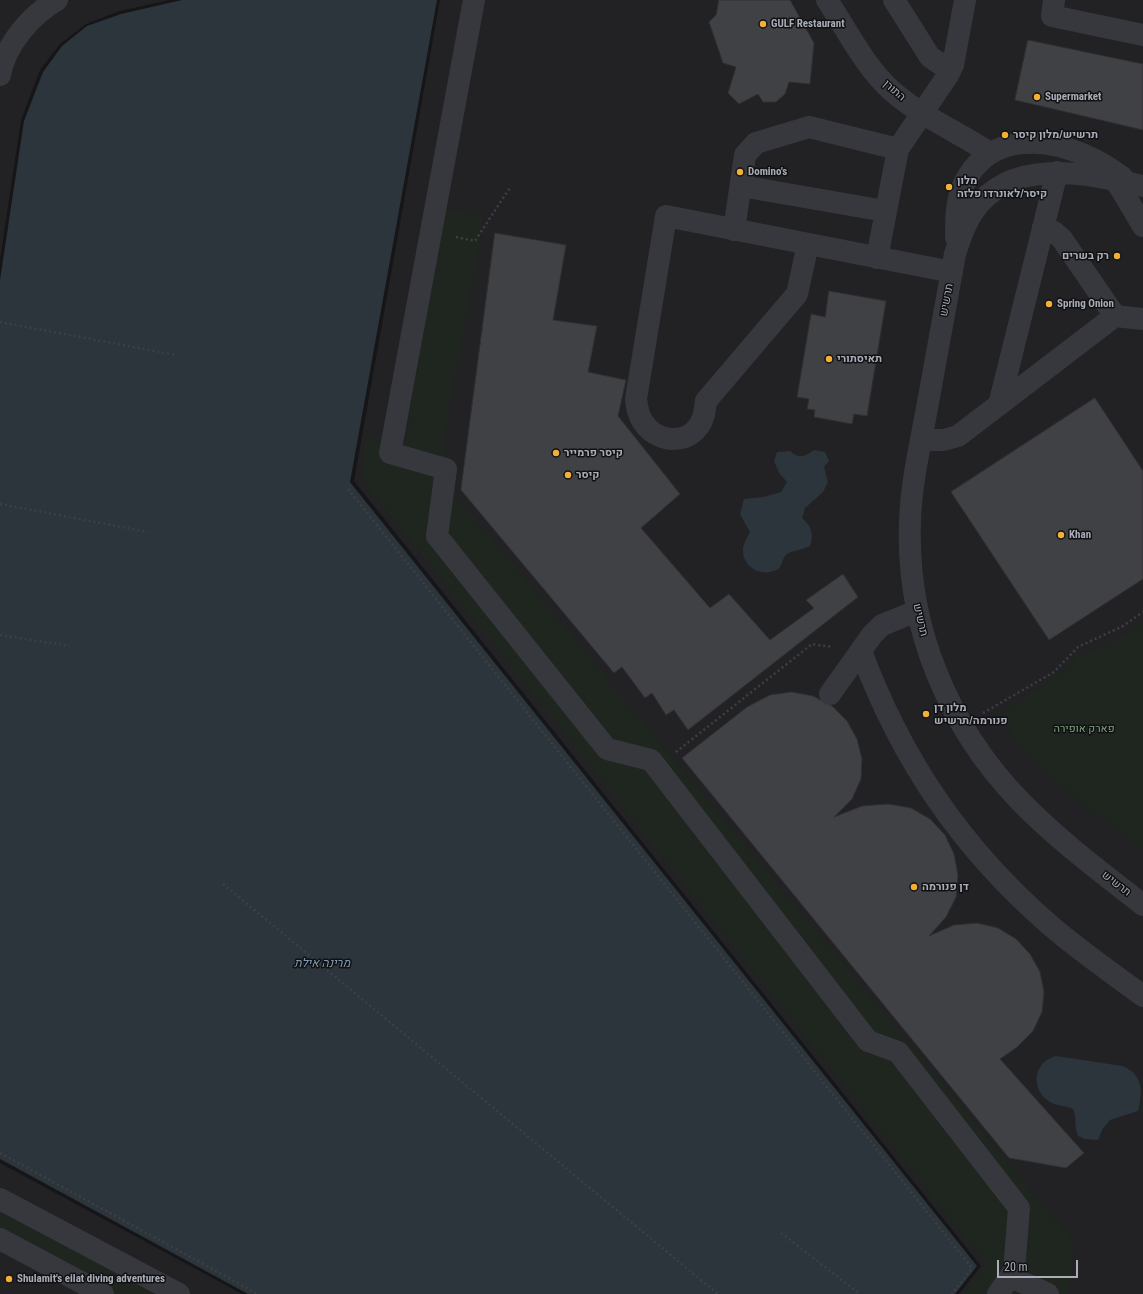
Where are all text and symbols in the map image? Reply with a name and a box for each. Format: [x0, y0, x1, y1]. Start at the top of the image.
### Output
place label: GULF Restaurant [771, 17, 845, 31]
marker: GULF Restaurant [758, 19, 768, 29]
street label: התורן [880, 78, 908, 104]
place label: Supermarket [1045, 90, 1101, 104]
marker: Supermarket [1032, 92, 1042, 102]
place label: תרשיש/מלון קיסר [1013, 128, 1098, 142]
marker: תרשיש/מלון קיסר [1000, 130, 1010, 140]
place label: Domino's [748, 165, 787, 179]
marker: Domino's [735, 167, 745, 177]
place label: מלון קיסר/לאונרדו פלזה [957, 174, 1047, 200]
marker: מלון קיסר/לאונרדו פלזה [944, 182, 954, 192]
place label: רק בשרים [1062, 249, 1109, 263]
marker: רק בשרים [1112, 251, 1122, 261]
street label: תרשיש [938, 283, 956, 317]
place label: Spring Onion [1057, 297, 1114, 311]
marker: Spring Onion [1044, 299, 1054, 309]
place label: תאיסתורי [837, 352, 882, 366]
marker: תאיסתורי [824, 354, 834, 364]
place label: קיסר פרמייר [564, 446, 623, 460]
marker: קיסר פרמייר [551, 448, 561, 458]
place label: קיסר [576, 468, 599, 482]
marker: קיסר [563, 470, 573, 480]
place label: Khan [1069, 528, 1091, 542]
marker: Khan [1056, 530, 1066, 540]
street label: תרשיש [910, 602, 930, 638]
place label: מלון דן פנורמה/תרשיש [934, 701, 1008, 727]
marker: מלון דן פנורמה/תרשיש [921, 709, 931, 719]
park label: פארק אופירה [1053, 722, 1115, 736]
street label: תרשיש [1099, 869, 1133, 899]
place label: דן פנורמה [922, 880, 969, 894]
marker: דן פנורמה [909, 882, 919, 892]
water label: מרינה אילת [294, 957, 350, 971]
scale bar [999, 1252, 1080, 1278]
text: 20 m [1004, 1260, 1028, 1274]
place label: Shulamit's eilat diving adventures [17, 1272, 165, 1286]
marker: Shulamit's eilat diving adventures [4, 1274, 14, 1284]

